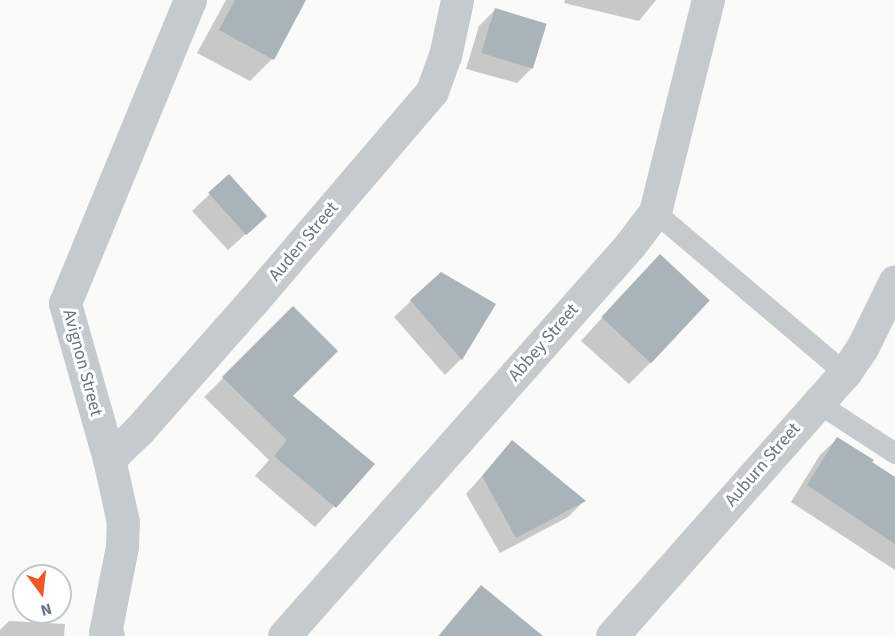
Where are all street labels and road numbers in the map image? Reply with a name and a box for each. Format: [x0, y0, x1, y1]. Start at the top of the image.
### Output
street label: Auden Street [265, 198, 343, 286]
street label: Abbey Street [504, 300, 584, 386]
street label: Avignon Street [57, 307, 107, 419]
street label: Auburn Street [721, 419, 805, 511]

